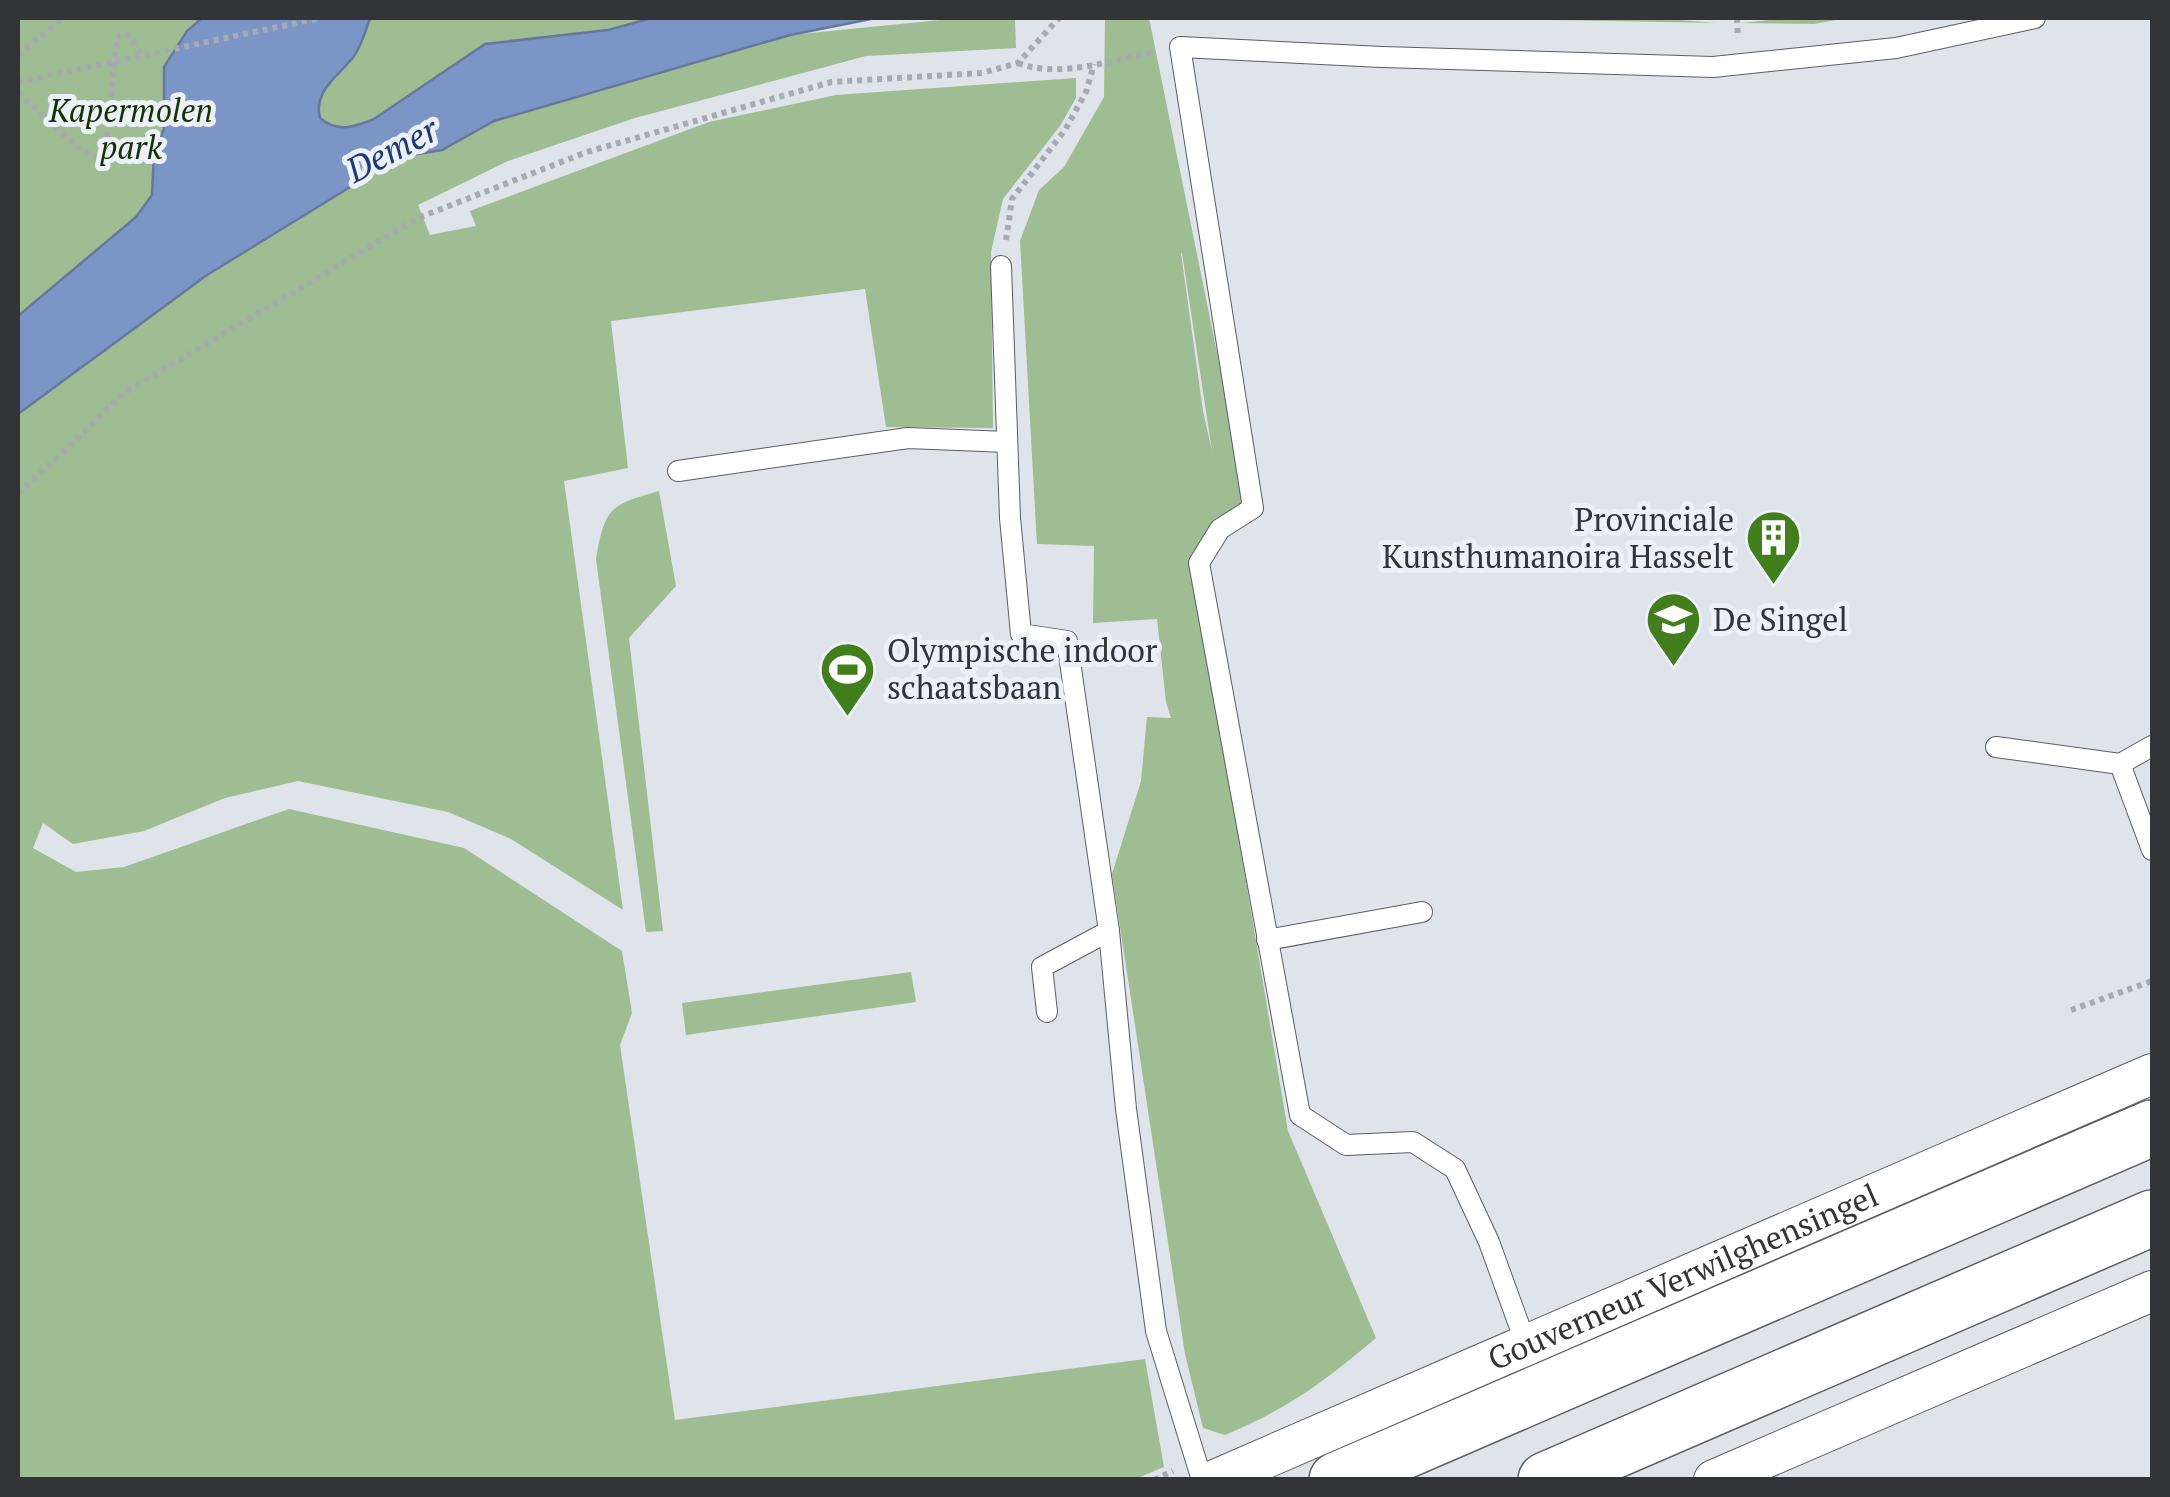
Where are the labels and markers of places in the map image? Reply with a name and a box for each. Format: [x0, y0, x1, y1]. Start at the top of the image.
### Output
place label: Provinciale Kunsthumanoira Hasselt [1382, 498, 1734, 577]
building icon: Provinciale Kunsthumanoira Hasselt [1743, 508, 1803, 587]
school or university icon: De Singel [1644, 590, 1704, 669]
place label: De Singel [1713, 598, 1848, 640]
place label: Olympische indoor schaatsbaan [887, 629, 1158, 708]
sports icon: Olympische indoor schaatsbaan [818, 639, 878, 718]

